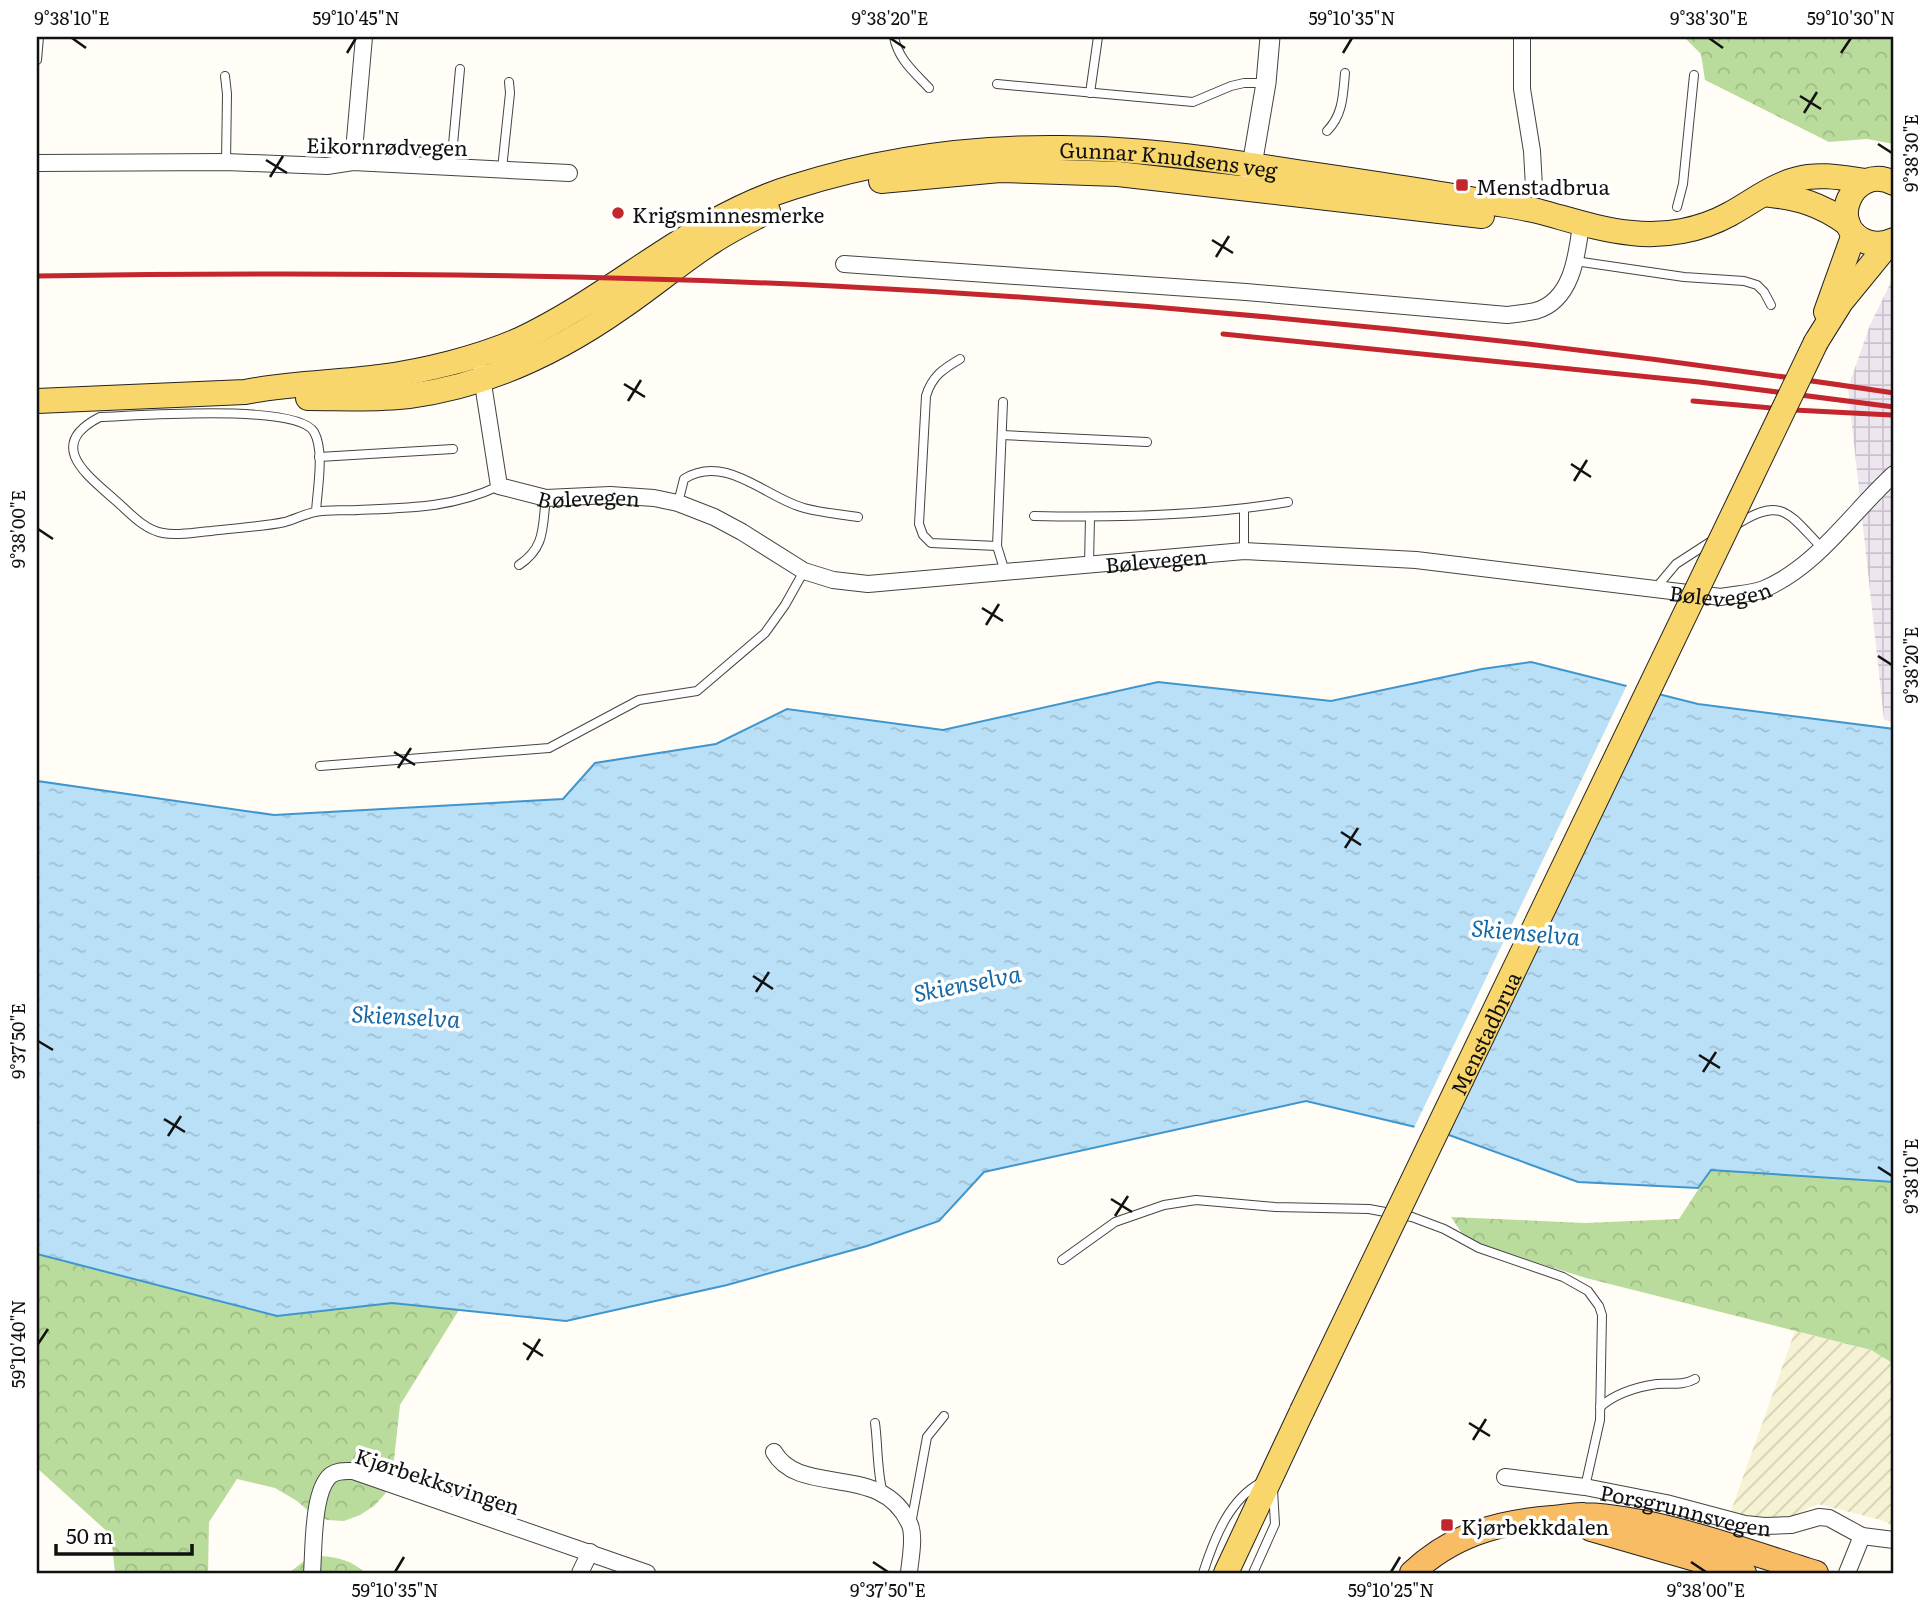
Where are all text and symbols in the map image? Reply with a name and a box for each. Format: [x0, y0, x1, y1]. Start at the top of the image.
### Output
text: 9°38'10"E [34, 4, 110, 31]
text: 59°10'45"N [312, 4, 400, 31]
text: 9°38'20"E [851, 4, 929, 31]
text: 59°10'35"N [1308, 4, 1396, 31]
text: 9°38'30"E [1670, 4, 1748, 31]
text: 59°10'30"N [1807, 4, 1895, 31]
text: 9°38'30"E [1897, 114, 1924, 192]
street label: Eikornrødvegen [306, 128, 468, 162]
street label: Gunnar Knudsens veg [1059, 132, 1280, 184]
place label: Menstadbrua [1476, 170, 1610, 201]
marker: Menstadbrua [1454, 177, 1470, 193]
place label: Krigsminnesmerke [632, 198, 825, 229]
marker: Krigsminnesmerke [610, 205, 626, 221]
street label: Bølevegen [534, 479, 641, 514]
text: 9°38'00"E [4, 490, 31, 568]
street label: Bølevegen [1104, 539, 1208, 579]
street label: Bølevegen [1668, 572, 1776, 613]
text: 9°38'20"E [1897, 626, 1924, 704]
water label: Skienselva [1470, 909, 1582, 953]
water label: Skienselva [910, 955, 1024, 1009]
street label: Menstadbrua [1441, 965, 1527, 1100]
water label: Skienselva [351, 995, 461, 1035]
text: 9°37'50"E [4, 1003, 31, 1079]
text: 9°38'10"E [1897, 1138, 1924, 1214]
text: 59°10'40"N [4, 1300, 31, 1388]
street label: Kjørbekksvingen [352, 1439, 524, 1521]
street label: Porsgrunnsvegen [1598, 1475, 1773, 1542]
place label: Kjørbekkdalen [1461, 1510, 1609, 1541]
scale bar [56, 1512, 192, 1556]
marker: Kjørbekkdalen [1439, 1517, 1455, 1533]
text: 50 m [66, 1519, 113, 1550]
text: 59°10'35"N [351, 1576, 439, 1603]
text: 9°37'50"E [850, 1576, 926, 1603]
text: 59°10'25"N [1348, 1576, 1434, 1603]
text: 9°38'00"E [1667, 1576, 1745, 1603]

